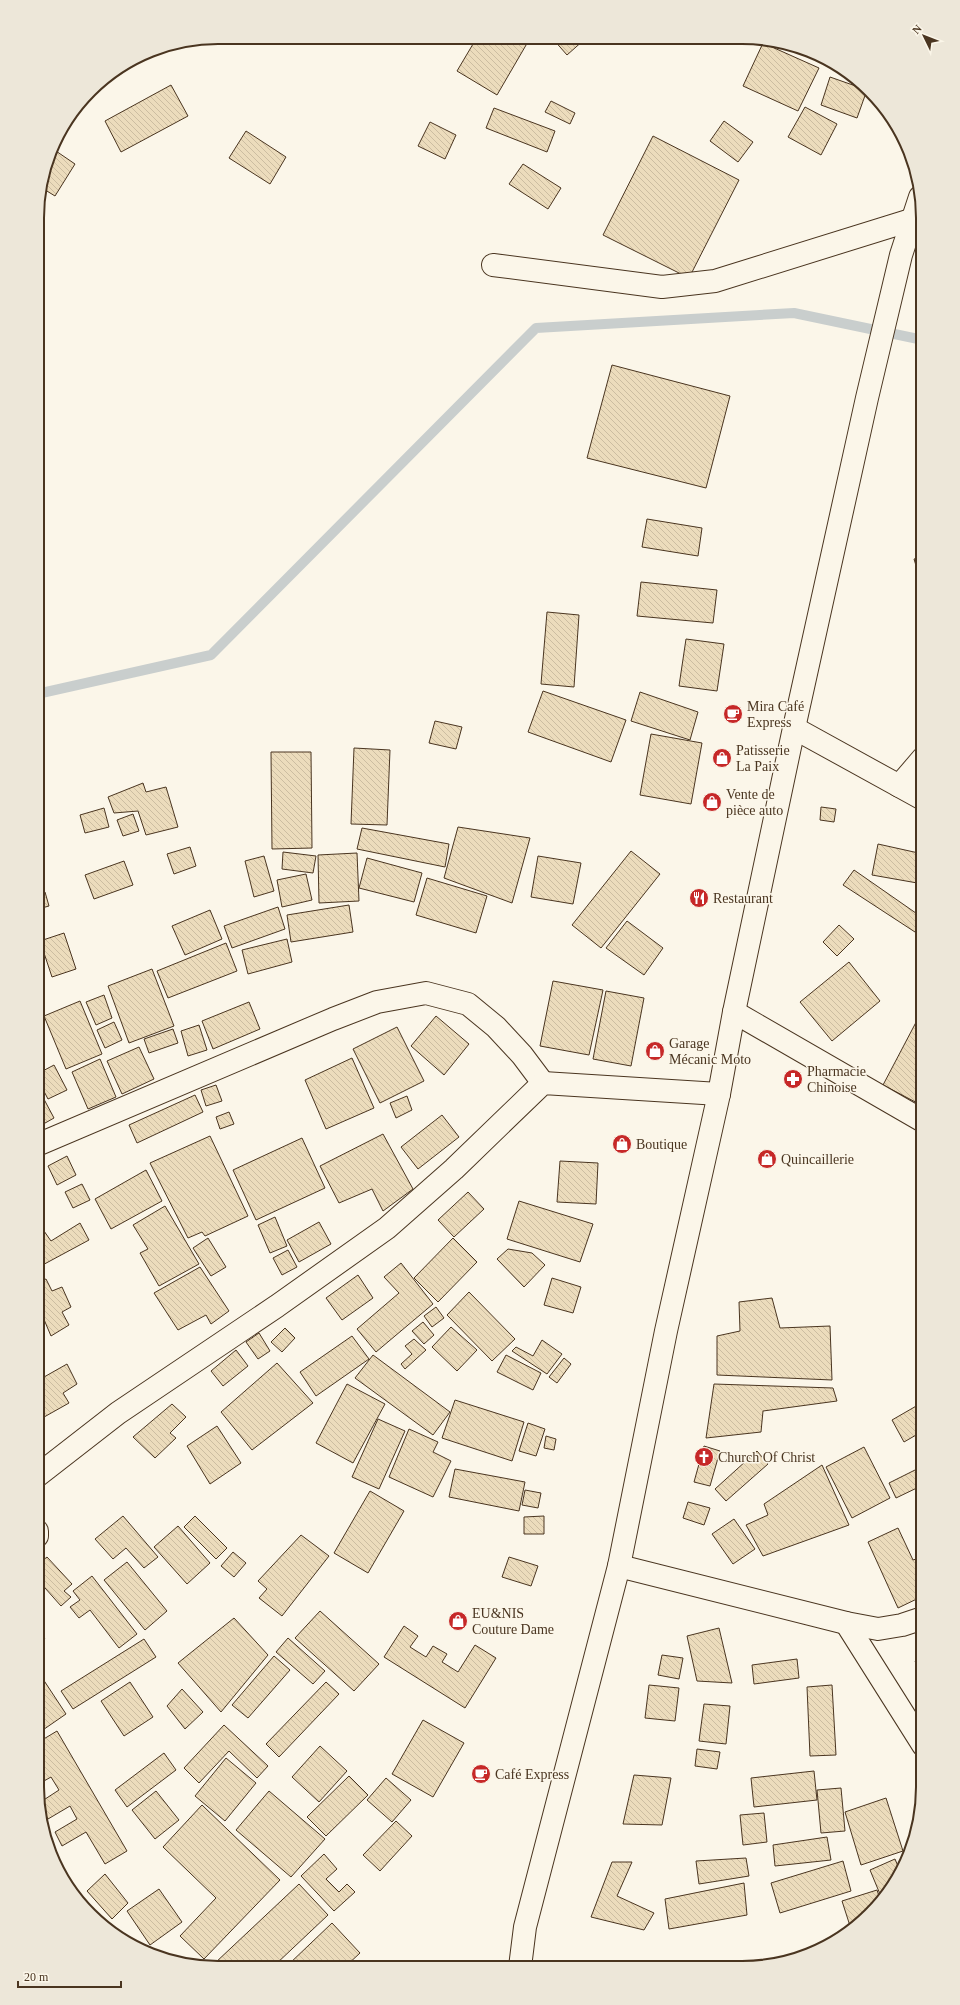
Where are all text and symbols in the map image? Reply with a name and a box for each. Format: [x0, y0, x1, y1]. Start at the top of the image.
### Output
north arrow [904, 16, 944, 56]
text: N [910, 22, 924, 36]
place label: Mira Café Express [747, 699, 804, 730]
cafe icon: Mira Café Express [722, 703, 744, 725]
place label: Patisserie La Paix [736, 743, 790, 774]
shop icon: Patisserie La Paix [711, 747, 733, 769]
place label: Vente de pièce auto [726, 787, 783, 818]
shop icon: Vente de pièce auto [701, 791, 723, 813]
restaurant icon: Restaurant [688, 887, 710, 909]
place label: Restaurant [713, 891, 773, 906]
place label: Garage Mécanic Moto [669, 1036, 751, 1067]
shop icon: Garage Mécanic Moto [644, 1040, 666, 1062]
place label: Pharmacie Chinoise [807, 1064, 866, 1095]
pharmacy icon: Pharmacie Chinoise [782, 1068, 804, 1090]
shop icon: Boutique [611, 1133, 633, 1155]
place label: Boutique [636, 1137, 687, 1152]
shop icon: Quincaillerie [756, 1148, 778, 1170]
place label: Quincaillerie [781, 1152, 854, 1167]
church icon: Church Of Christ [693, 1446, 715, 1468]
place label: Church Of Christ [718, 1450, 815, 1465]
place label: EU&NIS Couture Dame [472, 1606, 554, 1637]
shop icon: EU&NIS Couture Dame [447, 1610, 469, 1632]
cafe icon: Café Express [470, 1763, 492, 1785]
place label: Café Express [495, 1767, 569, 1782]
scale bar [18, 1963, 121, 1989]
text: 20 m [24, 1970, 49, 1984]

